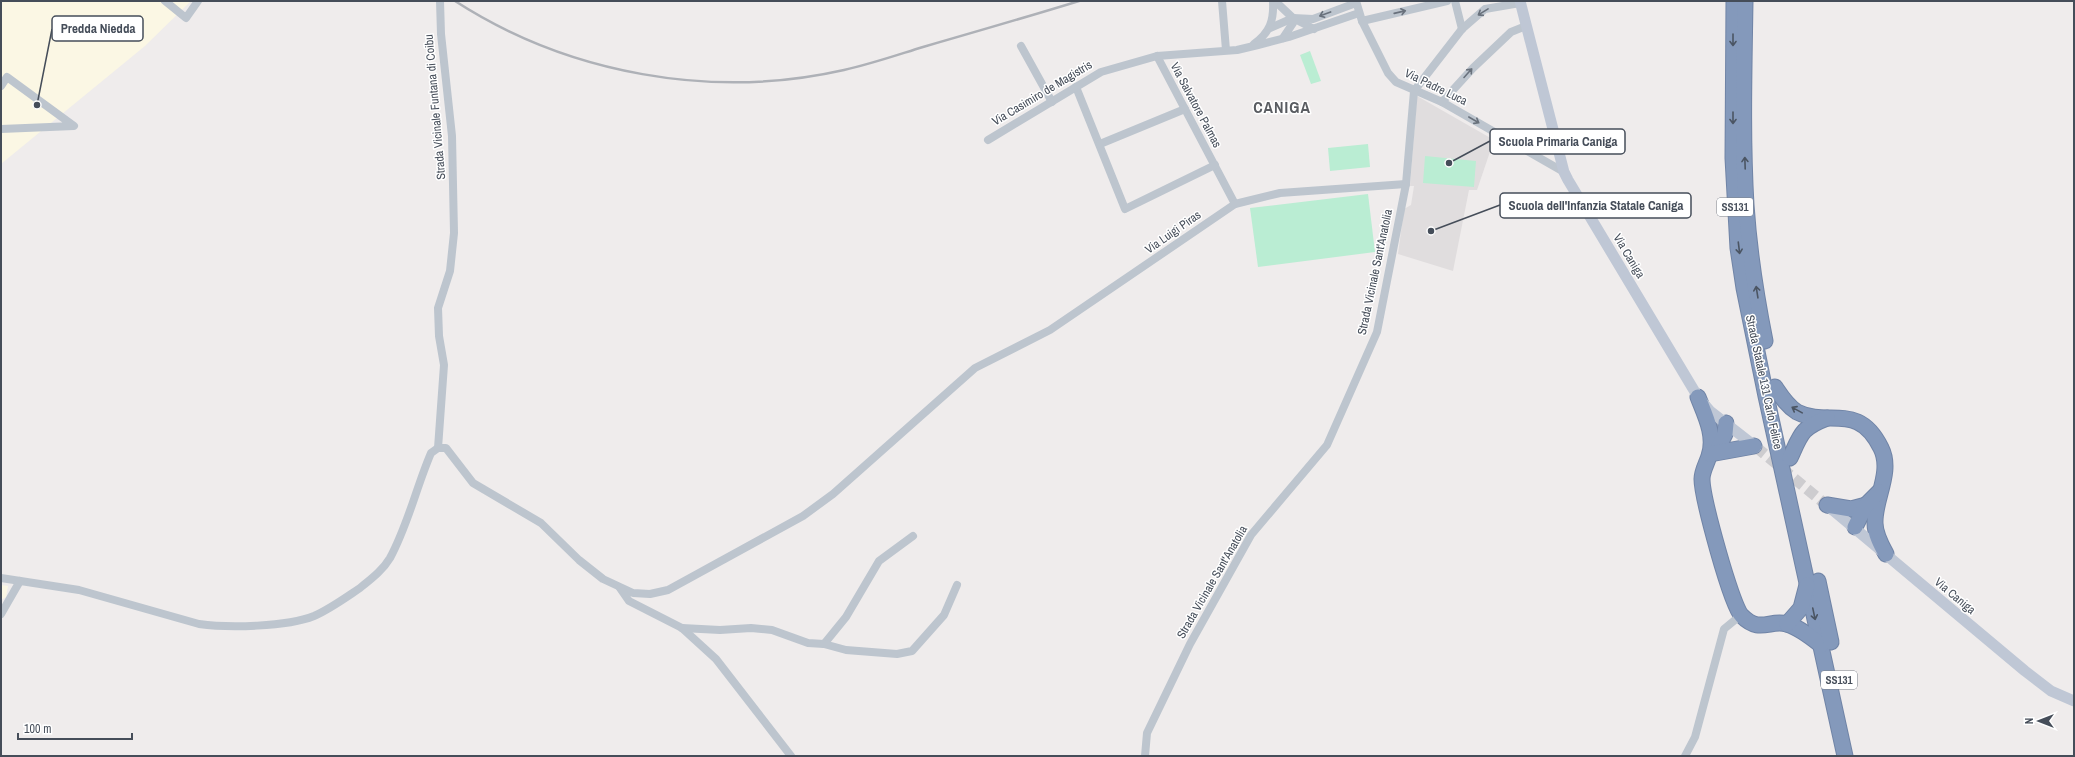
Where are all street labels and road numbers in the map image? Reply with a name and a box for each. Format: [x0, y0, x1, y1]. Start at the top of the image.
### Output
street label: Strada Vicinale Funtana di Coibu [421, 34, 449, 180]
street label: Via Casimiro de Magistris [989, 57, 1095, 129]
street label: Via Salvatore Palmas [1167, 60, 1225, 151]
street label: Via Padre Luca [1402, 65, 1470, 109]
road number: SS131 [1717, 198, 1753, 216]
street label: Via Luigi Piras [1142, 207, 1204, 257]
street label: Strada Vicinale Sant'Anatolia [1354, 207, 1396, 336]
street label: Via Caniga [1610, 231, 1649, 282]
street label: Strada Statale 131 Carlo Felice [1742, 313, 1786, 451]
street label: Strada Vicinale Sant'Anatolia [1173, 522, 1251, 641]
street label: Via Caniga [1931, 574, 1979, 618]
road number: SS131 [1821, 671, 1857, 689]

